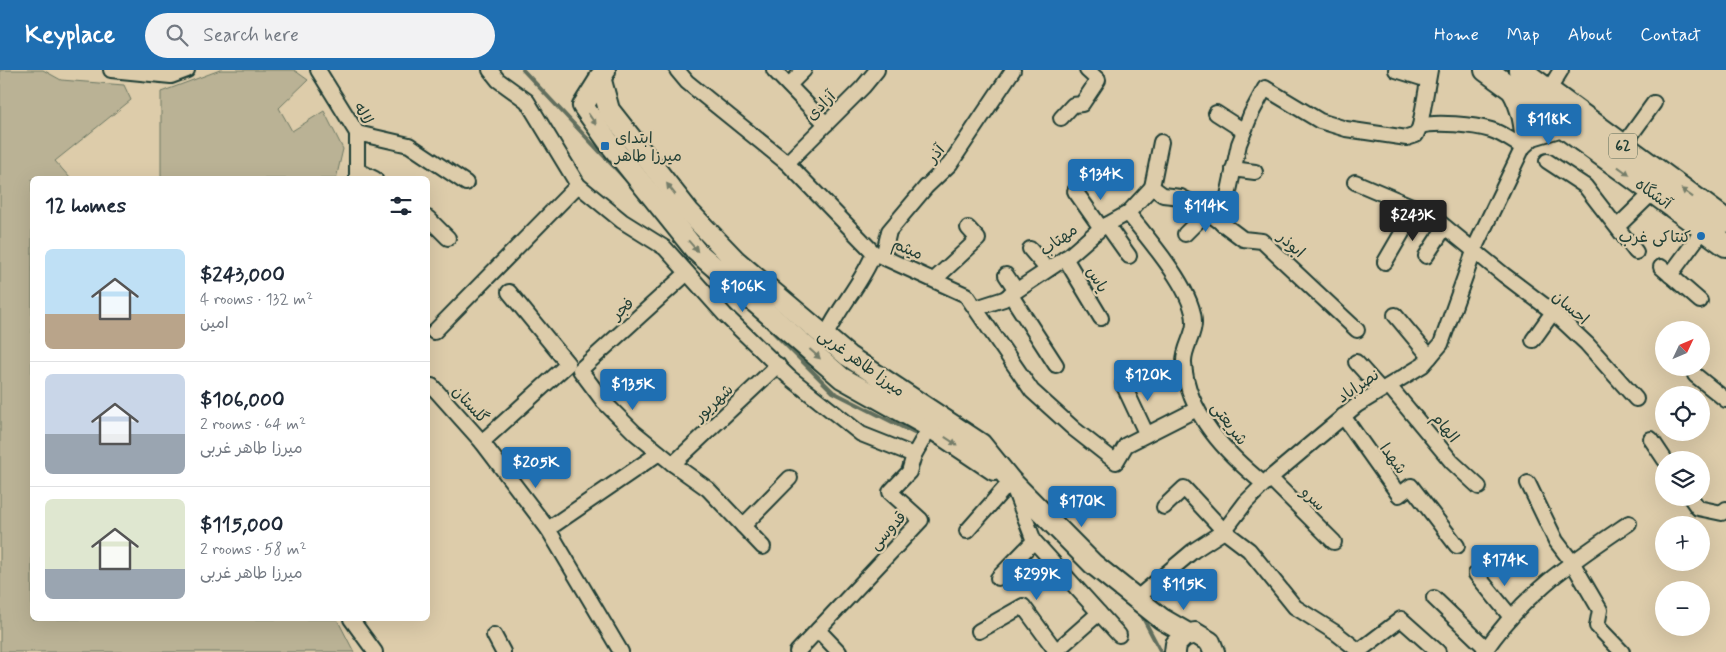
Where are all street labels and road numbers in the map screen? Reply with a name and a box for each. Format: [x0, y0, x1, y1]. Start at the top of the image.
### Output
street label: آزادی [802, 86, 841, 125]
street label: لاله [348, 99, 377, 129]
road number: 62 [1609, 134, 1637, 158]
street label: آذر [921, 140, 951, 169]
street label: آتشگاه [1631, 174, 1676, 215]
street label: مهتاب [1036, 219, 1082, 261]
street label: ابوذر [1271, 226, 1309, 263]
street label: میثم [889, 234, 926, 266]
street label: یاس [1081, 263, 1113, 297]
street label: احسان [1547, 286, 1593, 330]
street label: فجر [606, 293, 639, 326]
street label: میرزا طاهر غربی [813, 325, 909, 402]
street label: نصراباد [1333, 364, 1384, 408]
street label: شهریور [688, 380, 738, 428]
street label: گلستان [447, 381, 493, 429]
street label: شریعتی [1206, 398, 1252, 450]
street label: الهام [1426, 409, 1463, 448]
street label: شهدا [1374, 439, 1411, 479]
street label: سرو [1295, 482, 1330, 516]
street label: قدوسی [865, 507, 911, 555]

